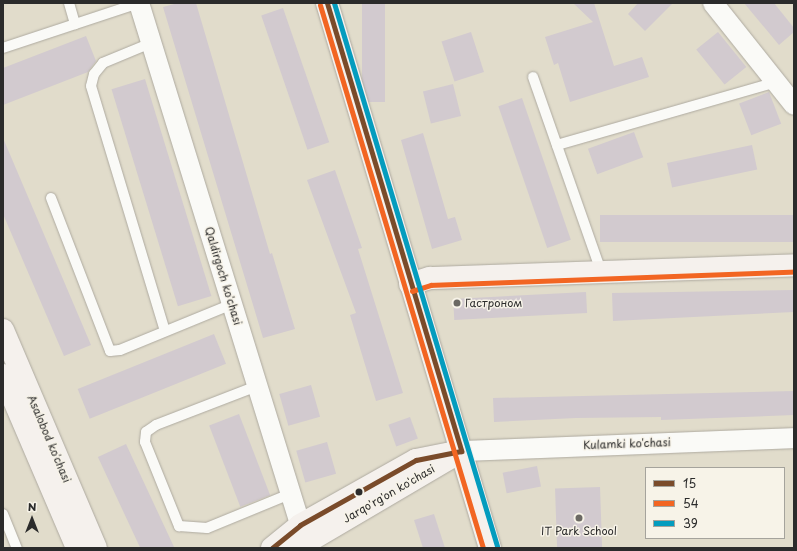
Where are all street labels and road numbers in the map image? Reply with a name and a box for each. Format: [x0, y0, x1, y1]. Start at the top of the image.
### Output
street label: Qaldirgoch ko'chasi [202, 225, 244, 327]
street label: Asalobod ko'chasi [25, 393, 73, 485]
street label: Kulamki ko'chasi [583, 436, 671, 452]
street label: Jarqo'rg'on ko'chasi [341, 462, 437, 526]

